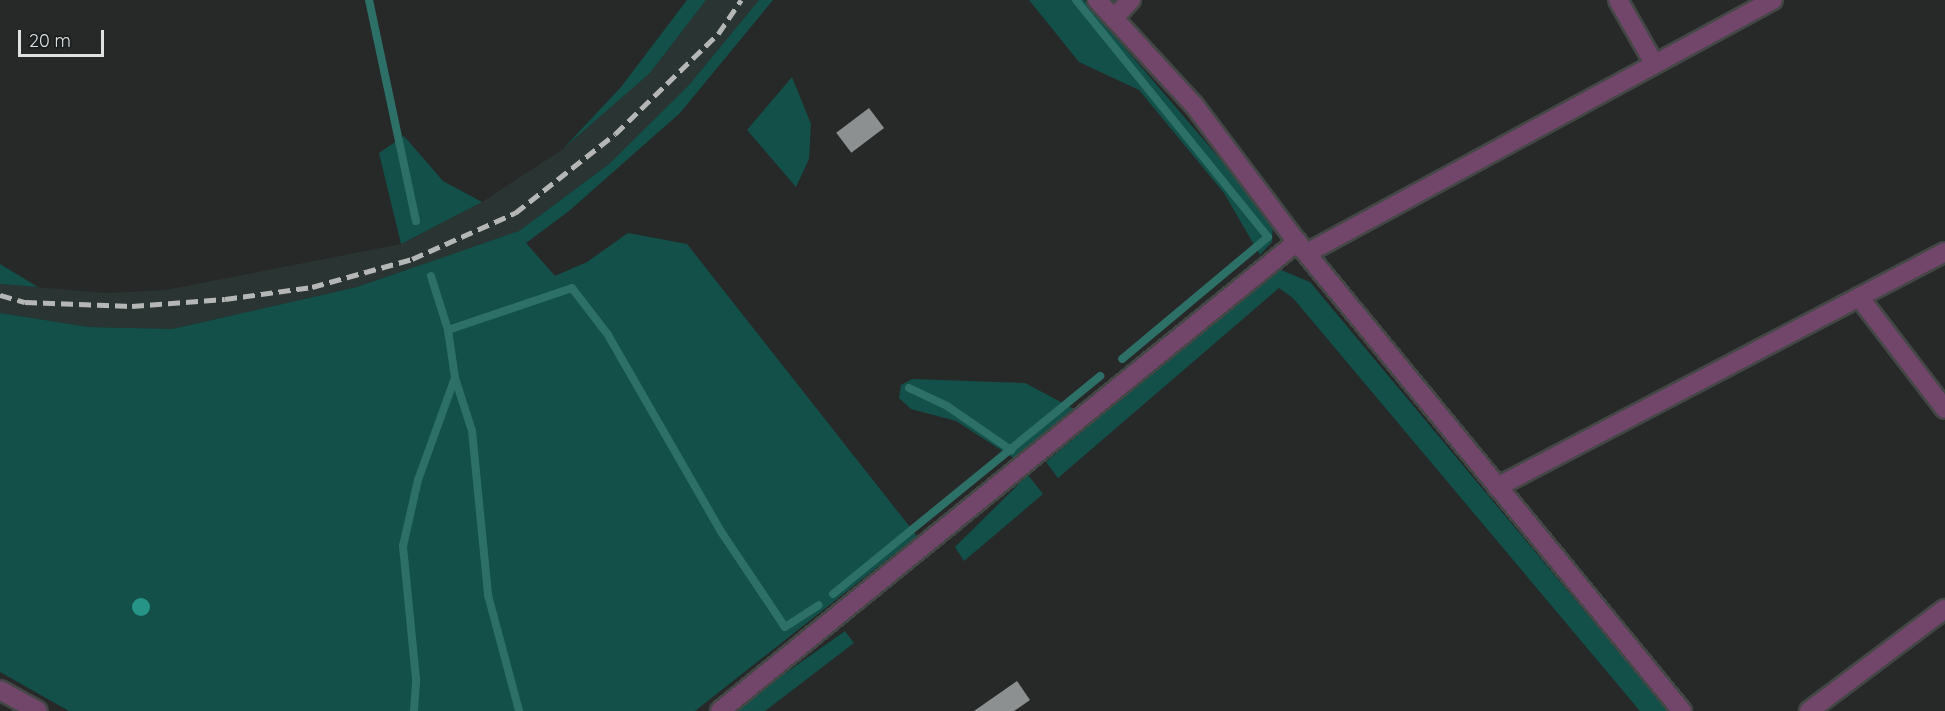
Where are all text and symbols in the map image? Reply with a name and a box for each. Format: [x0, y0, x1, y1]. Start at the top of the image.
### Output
scale bar [21, 18, 106, 56]
text: 20 m [29, 29, 71, 52]

